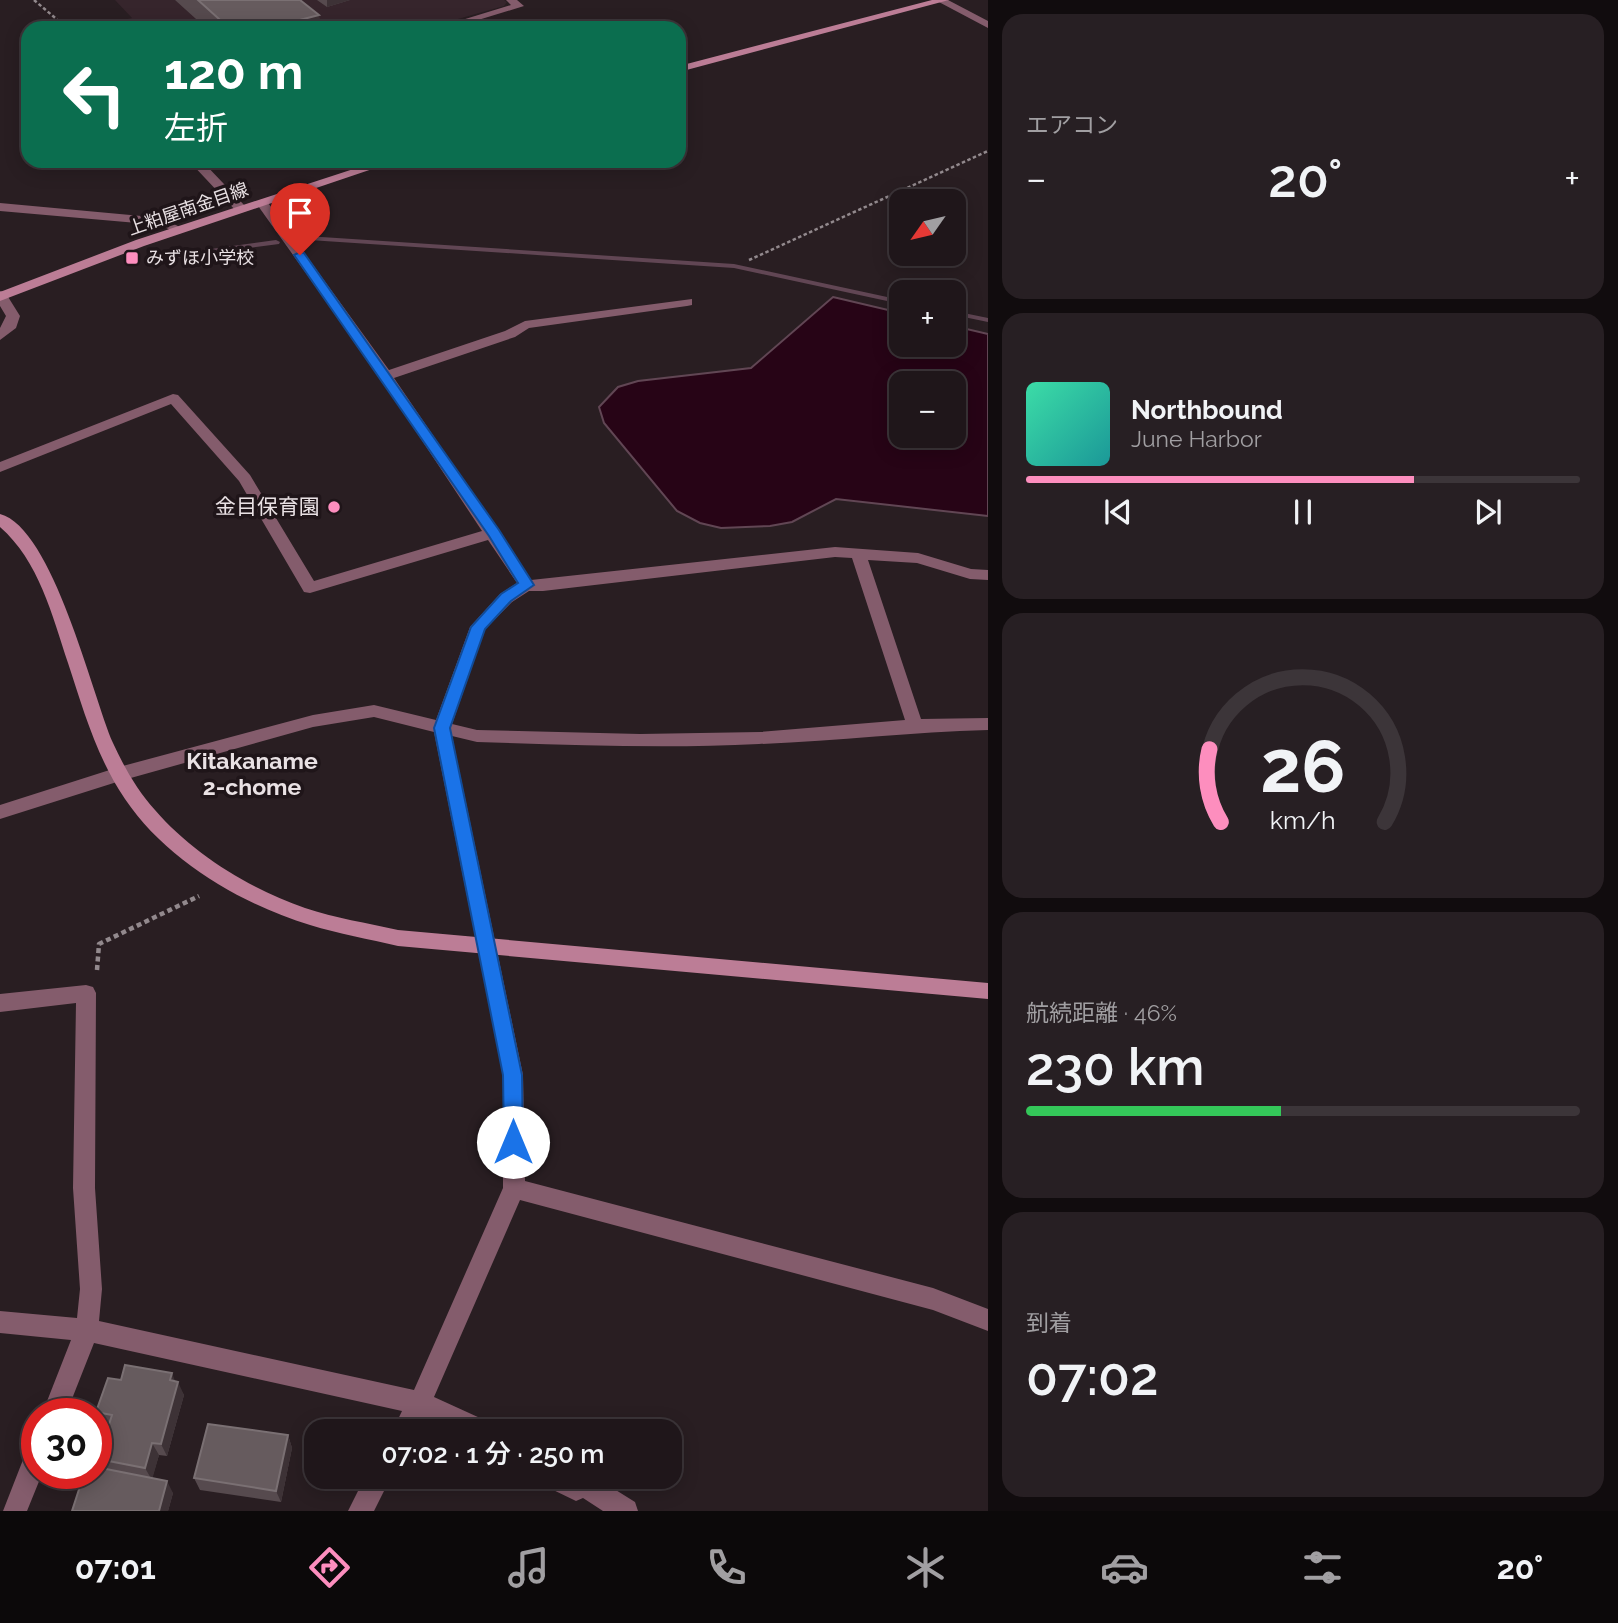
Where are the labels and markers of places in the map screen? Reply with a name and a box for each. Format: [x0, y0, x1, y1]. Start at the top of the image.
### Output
pin [270, 183, 330, 255]
place label: みずほ小学校 [146, 247, 254, 268]
marker: みずほ小学校 [124, 250, 140, 266]
place label: 金目保育園 [215, 494, 320, 519]
marker: 金目保育園 [326, 499, 342, 515]

